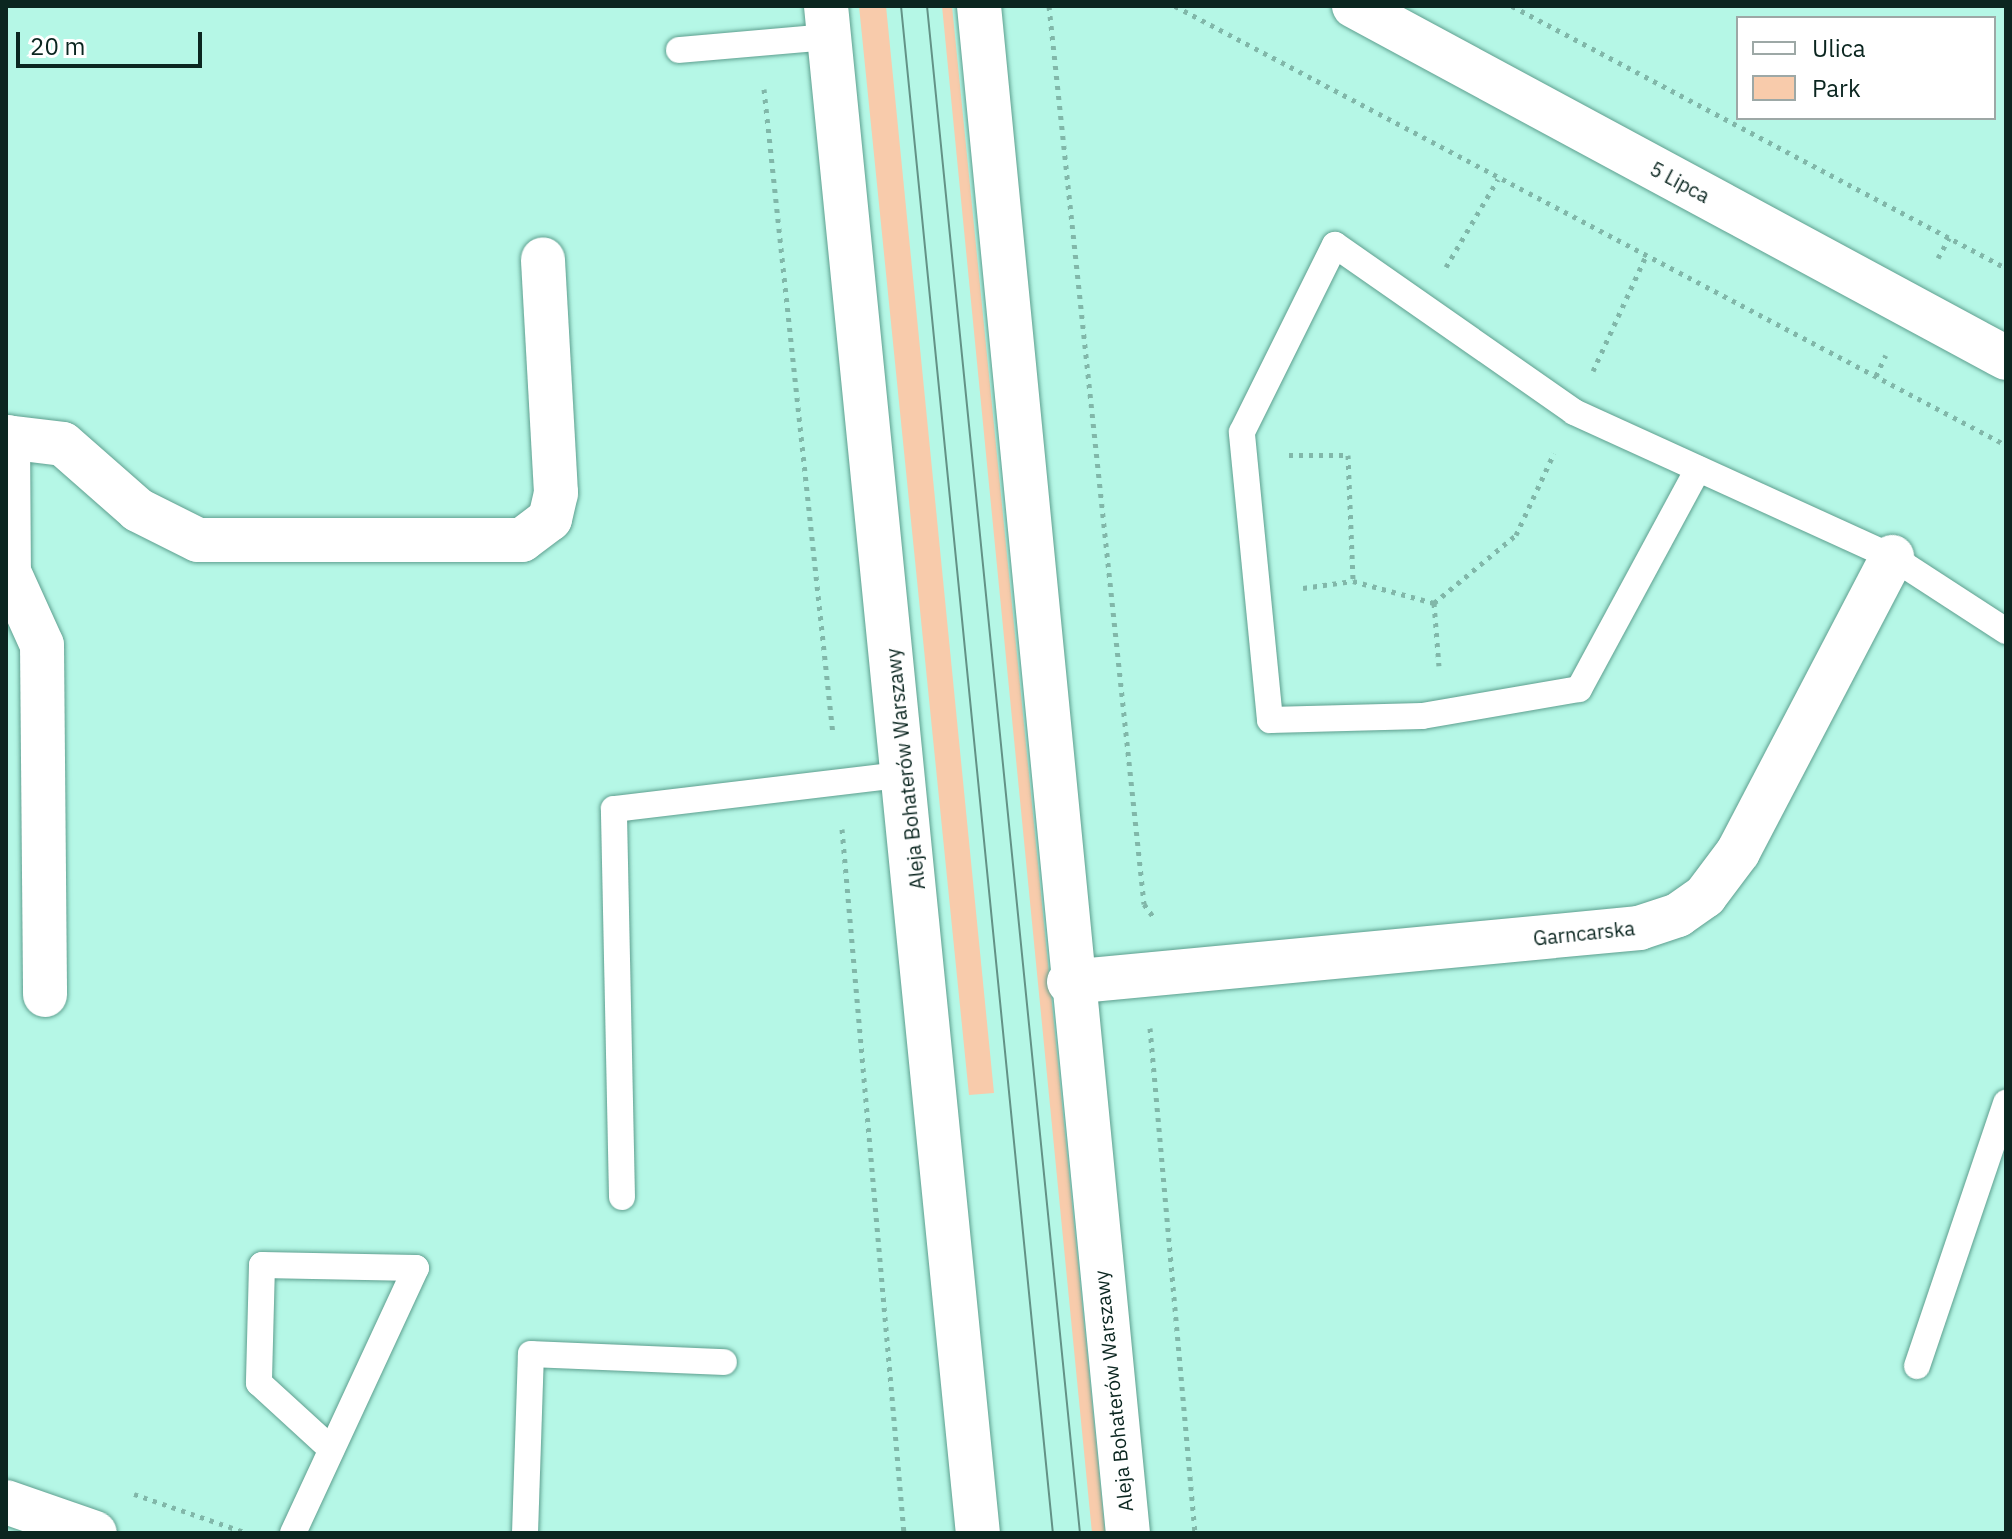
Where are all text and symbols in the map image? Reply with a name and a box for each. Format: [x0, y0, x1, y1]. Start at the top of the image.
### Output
scale bar [20, 16, 206, 66]
legend [1736, 16, 1996, 120]
text: 20 m [30, 30, 85, 62]
text: Ulica [1812, 32, 1866, 64]
text: Park [1812, 72, 1861, 104]
street label: 5 Lipca [1646, 156, 1714, 208]
street label: Aleja Bohaterów Warszawy [880, 647, 930, 891]
street label: Garncarska [1532, 916, 1636, 950]
street label: Aleja Bohaterów Warszawy [1088, 1269, 1138, 1513]

